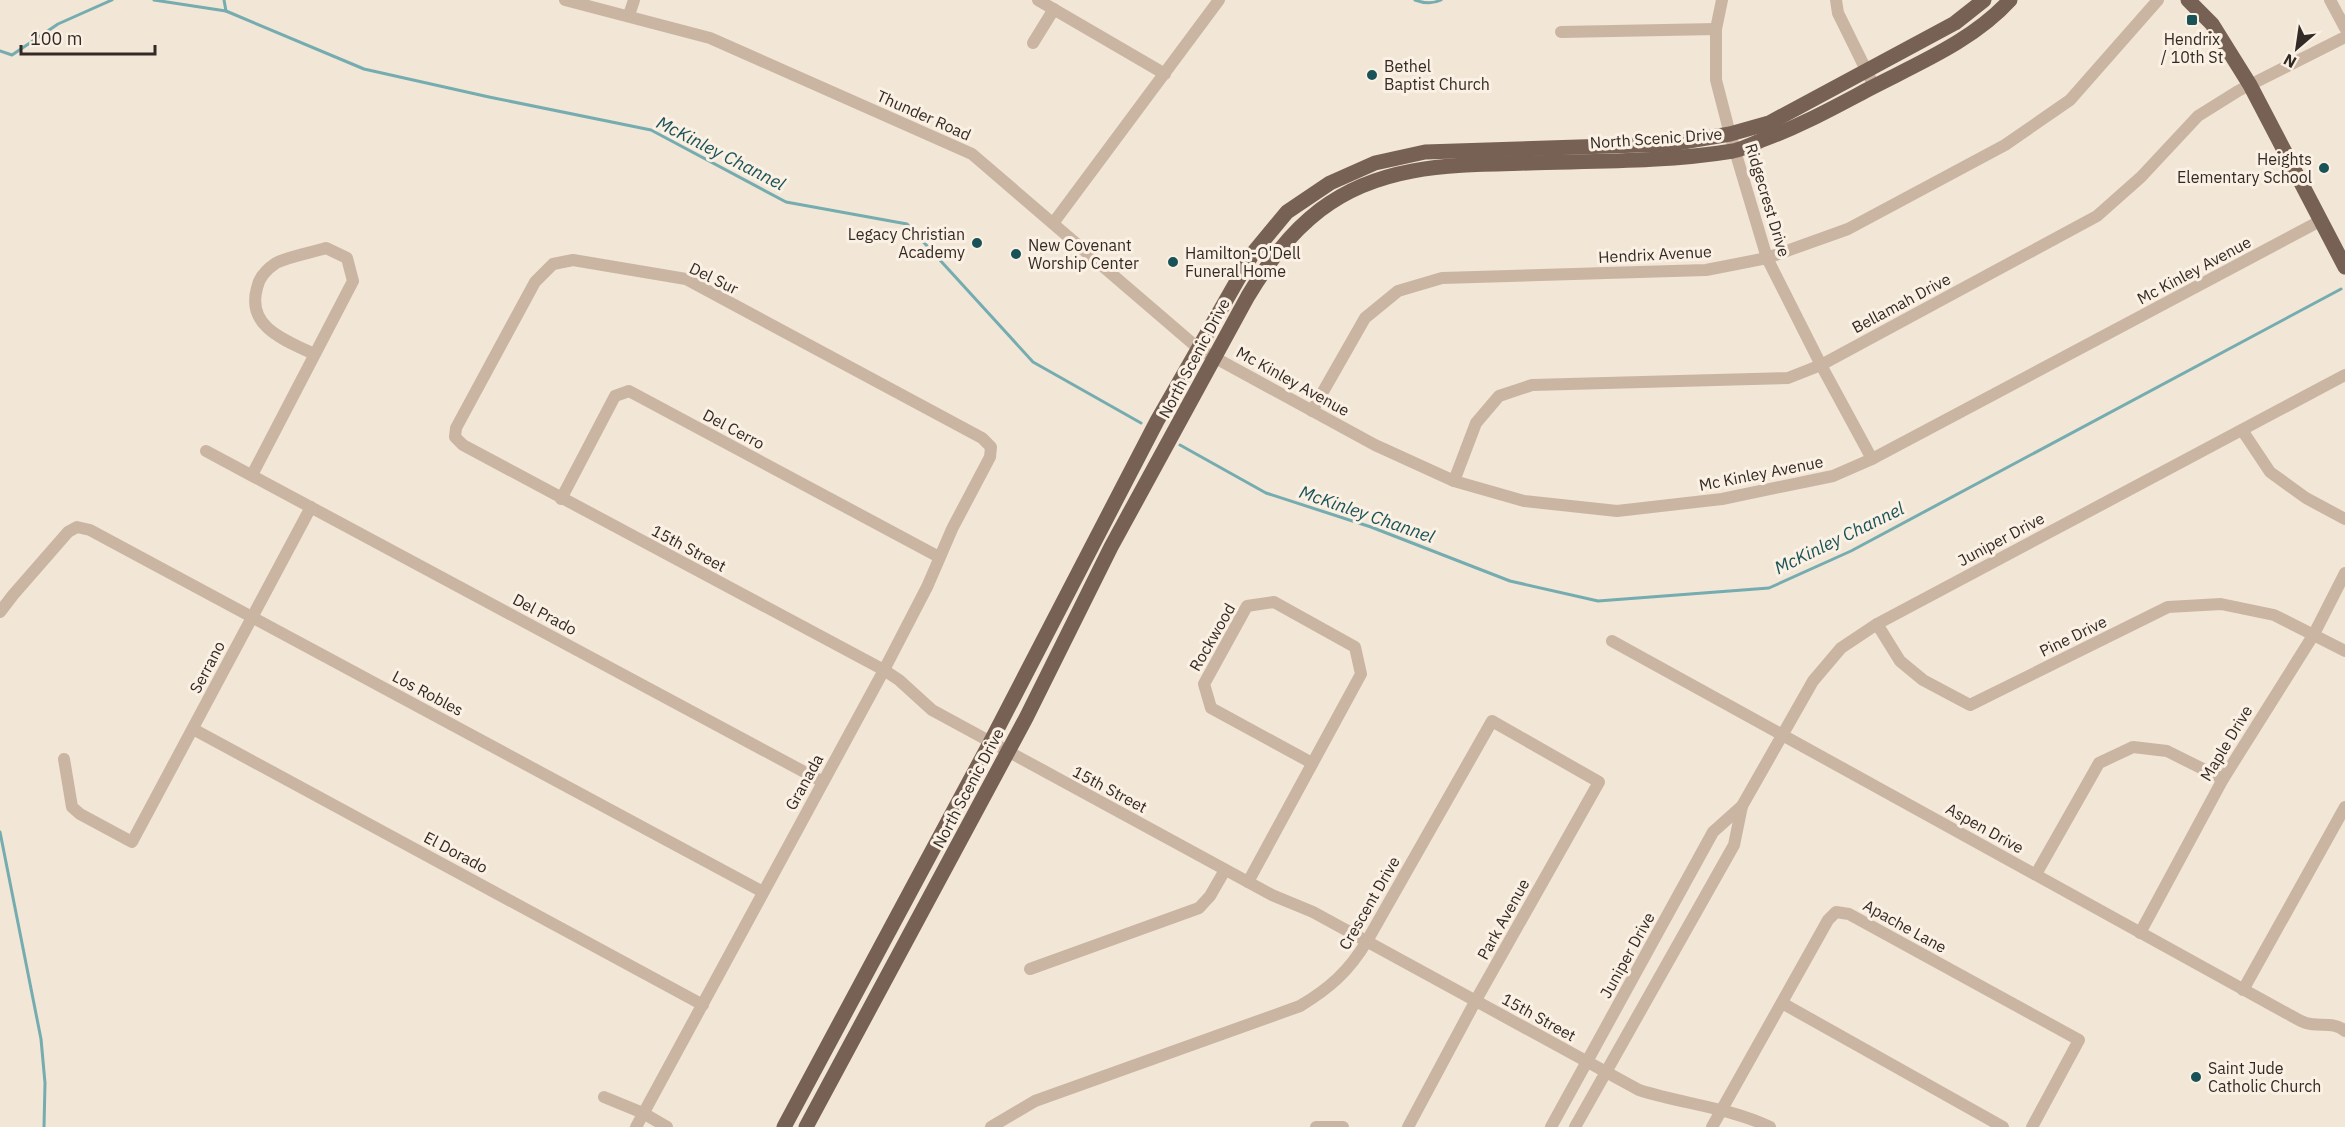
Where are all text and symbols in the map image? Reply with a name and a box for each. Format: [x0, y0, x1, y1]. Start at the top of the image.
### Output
marker: Hendrix / 10th St [2185, 13, 2199, 27]
scale bar [21, 18, 154, 56]
north arrow [2267, 18, 2327, 78]
text: 100 m [30, 27, 82, 50]
place label: Hendrix / 10th St [2161, 29, 2223, 67]
text: N [2280, 50, 2300, 73]
place label: Bethel Baptist Church [1384, 56, 1490, 94]
marker: Bethel Baptist Church [1365, 68, 1379, 82]
street label: Thunder Road [874, 85, 974, 145]
water label: McKinley Channel [653, 111, 789, 195]
street label: North Scenic Drive [1589, 123, 1723, 153]
street label: Ridgecrest Drive [1741, 141, 1795, 259]
place label: Heights Elementary School [2177, 149, 2312, 187]
marker: Heights Elementary School [2317, 161, 2331, 175]
place label: Legacy Christian Academy [848, 224, 965, 262]
street label: Mc Kinley Avenue [2134, 231, 2255, 308]
place label: New Covenant Worship Center [1028, 235, 1139, 273]
marker: Legacy Christian Academy [970, 236, 984, 250]
street label: Hendrix Avenue [1598, 241, 1712, 267]
place label: Hamilton-O'Dell Funeral Home [1185, 243, 1301, 281]
marker: New Covenant Worship Center [1009, 247, 1023, 261]
marker: Hamilton-O'Dell Funeral Home [1166, 255, 1180, 269]
street label: Del Sur [686, 258, 742, 298]
street label: Bellamah Drive [1848, 269, 1954, 337]
street label: North Scenic Drive [1154, 295, 1234, 421]
street label: Mc Kinley Avenue [1233, 342, 1353, 420]
street label: Del Cerro [700, 404, 768, 454]
street label: Mc Kinley Avenue [1697, 451, 1825, 495]
water label: McKinley Channel [1296, 480, 1438, 548]
water label: McKinley Channel [1770, 497, 1908, 579]
street label: Juniper Drive [1954, 508, 2048, 570]
street label: 15th Street [648, 520, 730, 576]
street label: Del Prado [509, 589, 581, 639]
street label: Rockwood [1185, 600, 1239, 674]
street label: Pine Drive [2036, 611, 2110, 661]
street label: Serrano [185, 637, 229, 697]
street label: Los Robles [389, 666, 467, 720]
street label: Maple Drive [2196, 701, 2257, 785]
street label: North Scenic Drive [928, 725, 1008, 851]
street label: Granada [780, 750, 828, 813]
street label: 15th Street [1069, 761, 1151, 817]
street label: Aspen Drive [1942, 798, 2028, 858]
street label: El Dorado [421, 827, 492, 877]
street label: Crescent Drive [1334, 852, 1404, 953]
street label: Park Avenue [1473, 875, 1534, 963]
street label: Apache Lane [1860, 895, 1950, 957]
street label: Juniper Drive [1595, 908, 1659, 1001]
street label: 15th Street [1498, 988, 1580, 1046]
place label: Saint Jude Catholic Church [2208, 1058, 2321, 1096]
marker: Saint Jude Catholic Church [2189, 1070, 2203, 1084]

